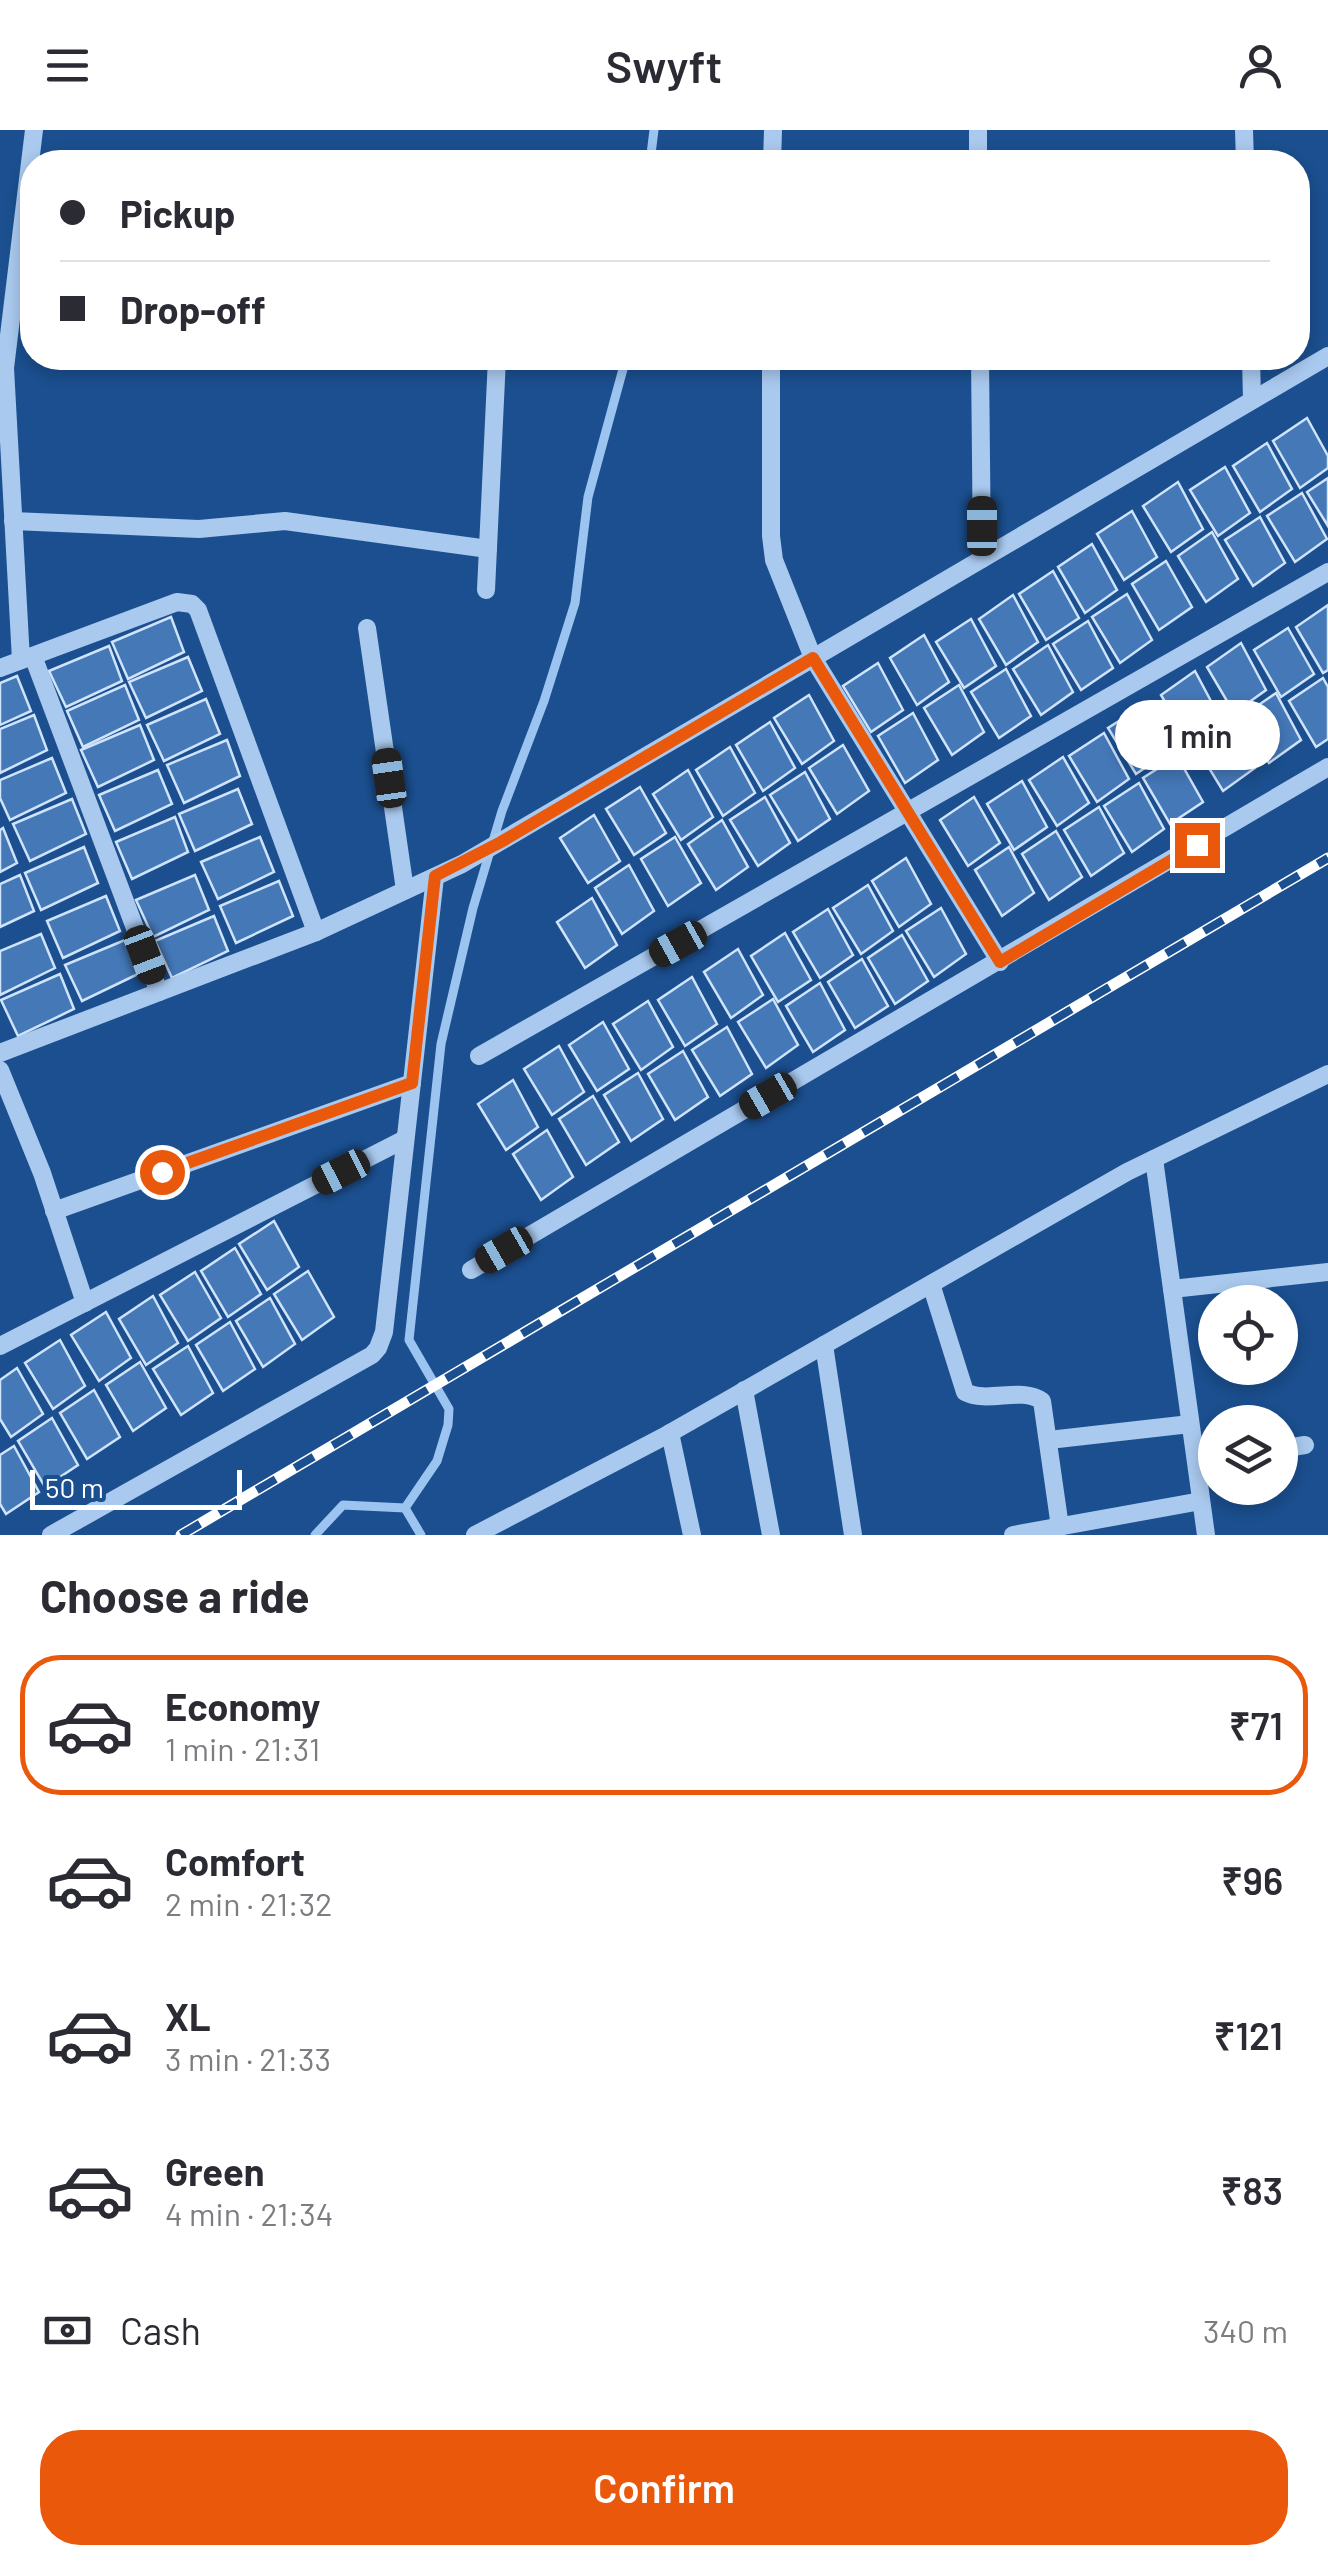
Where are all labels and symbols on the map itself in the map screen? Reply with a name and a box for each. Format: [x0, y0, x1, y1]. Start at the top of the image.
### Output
car [967, 496, 997, 556]
callout: 1 min [1114, 700, 1280, 770]
car [370, 746, 408, 810]
route end [1175, 823, 1220, 868]
car [644, 916, 712, 972]
car [120, 922, 170, 988]
car [735, 1068, 801, 1124]
car [307, 1145, 375, 1199]
route start [140, 1150, 185, 1195]
car [471, 1222, 537, 1278]
scale bar [30, 1465, 242, 1510]

